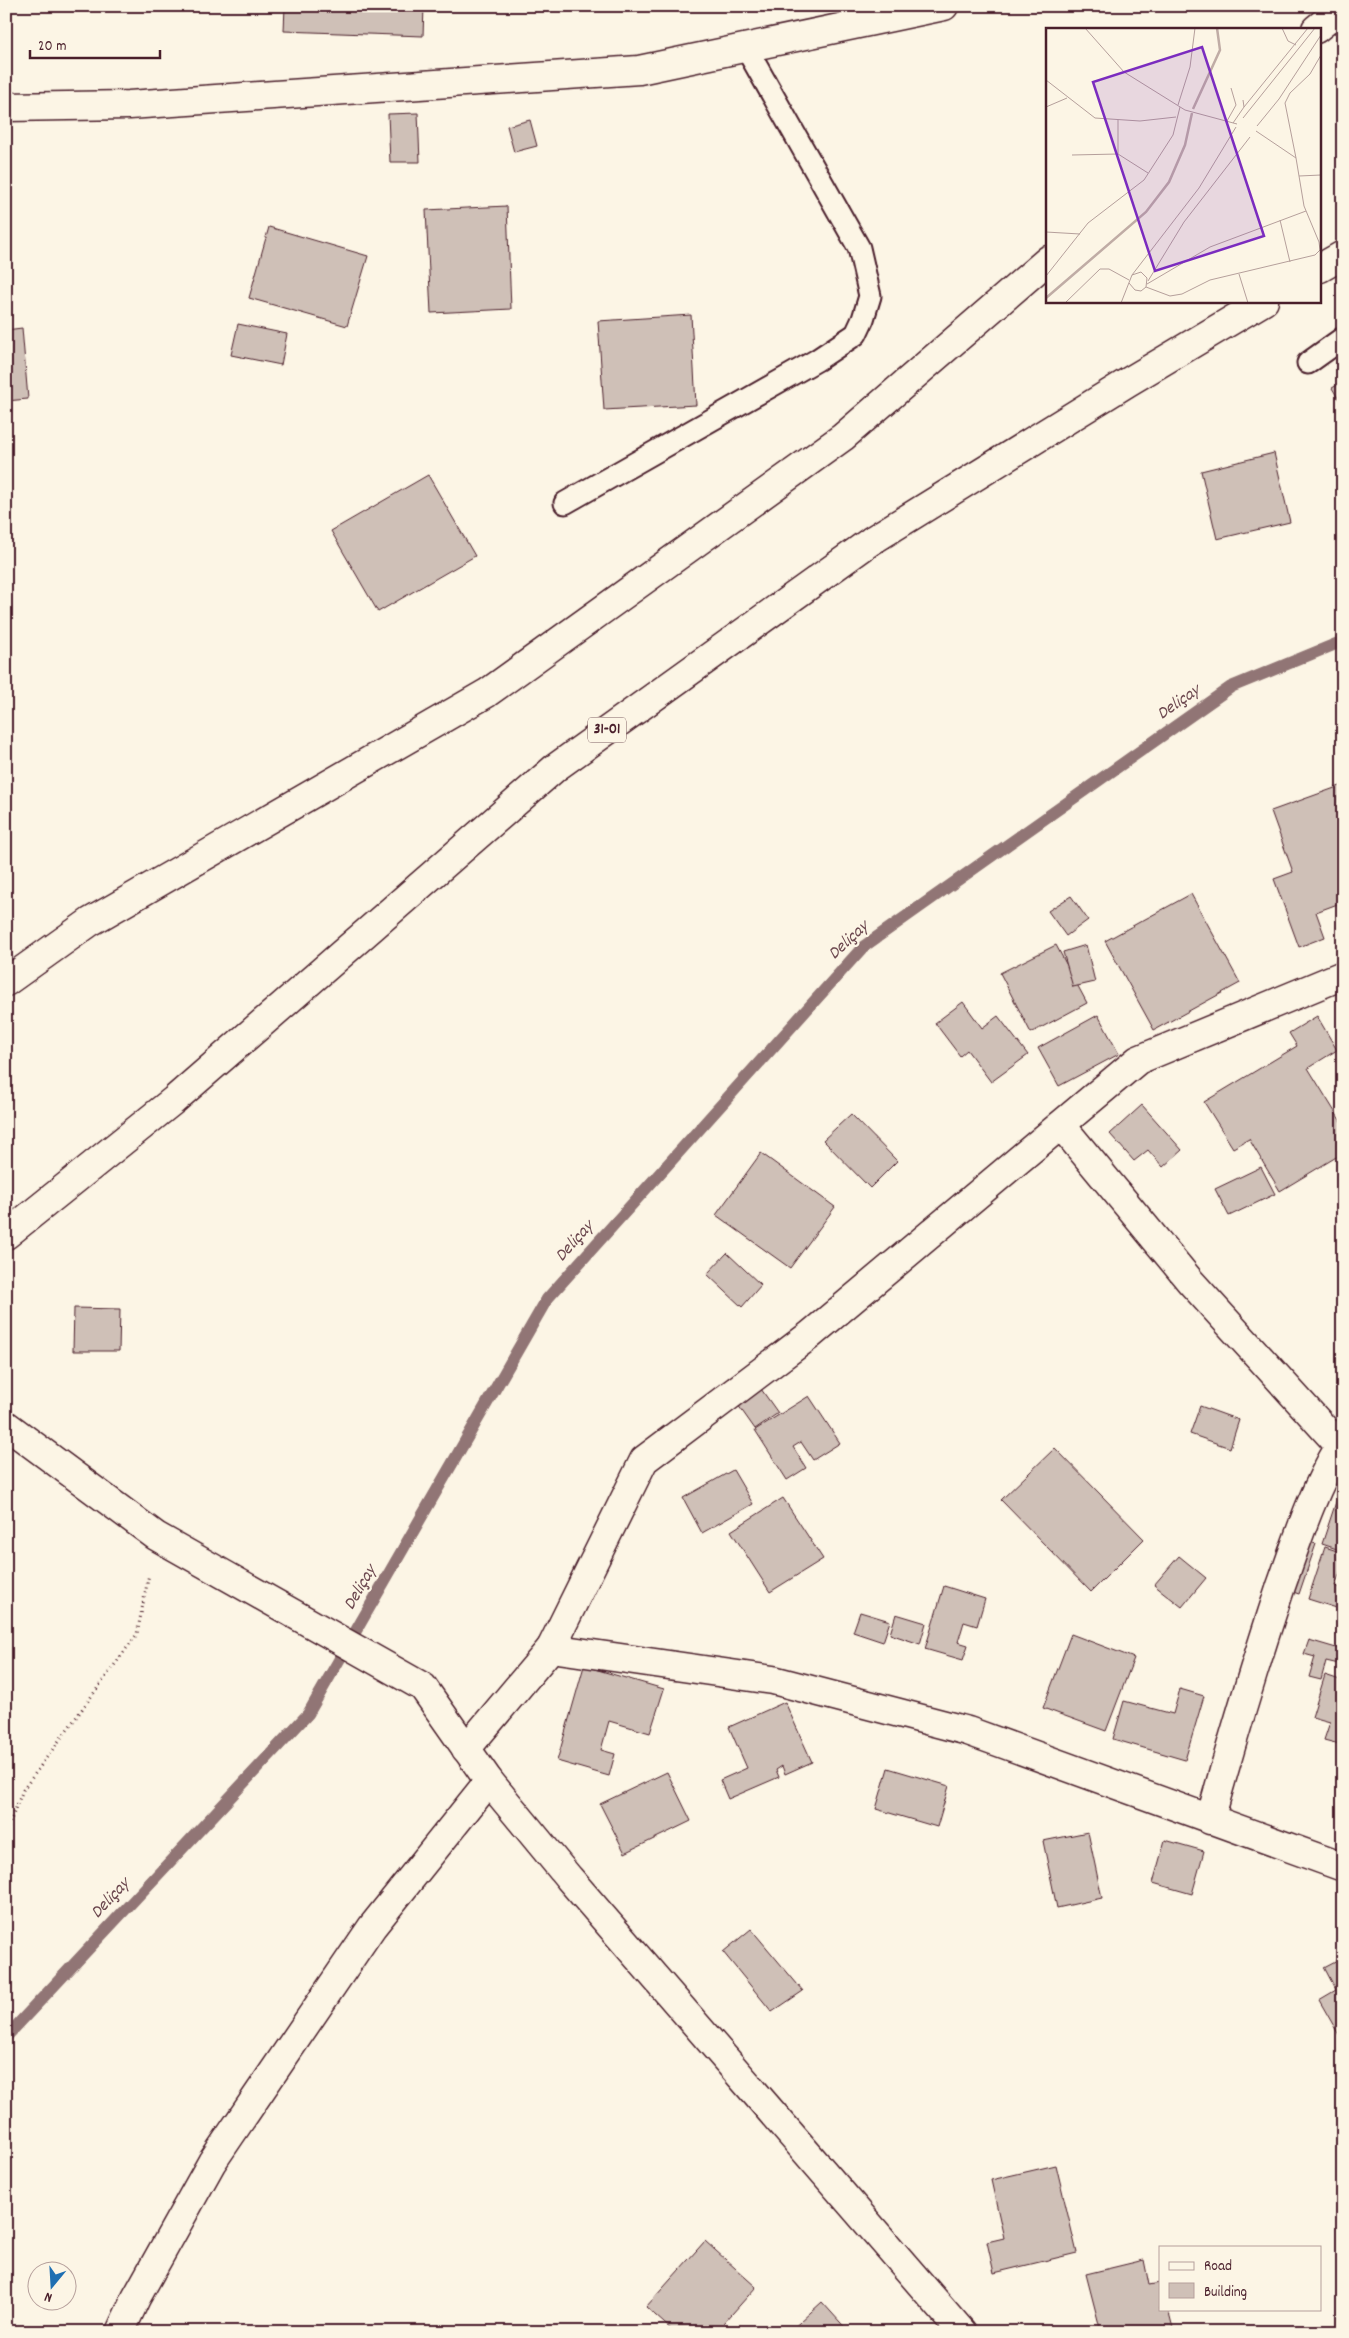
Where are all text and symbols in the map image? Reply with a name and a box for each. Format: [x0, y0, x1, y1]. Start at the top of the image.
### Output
scale bar [30, 28, 160, 60]
inset map [1046, 28, 1322, 302]
text: 20 m [38, 36, 66, 58]
water label: Deliçay [1152, 678, 1208, 727]
road number: 31-01 [588, 718, 626, 742]
water label: Deliçay [823, 914, 877, 966]
water label: Deliçay [550, 1214, 602, 1268]
water label: Deliçay [338, 1559, 385, 1615]
water label: Deliçay [86, 1871, 138, 1925]
legend [1159, 2246, 1322, 2310]
text: Road [1204, 2256, 1232, 2278]
north arrow [28, 2260, 78, 2310]
text: Building [1204, 2282, 1247, 2304]
text: N [42, 2286, 55, 2307]

